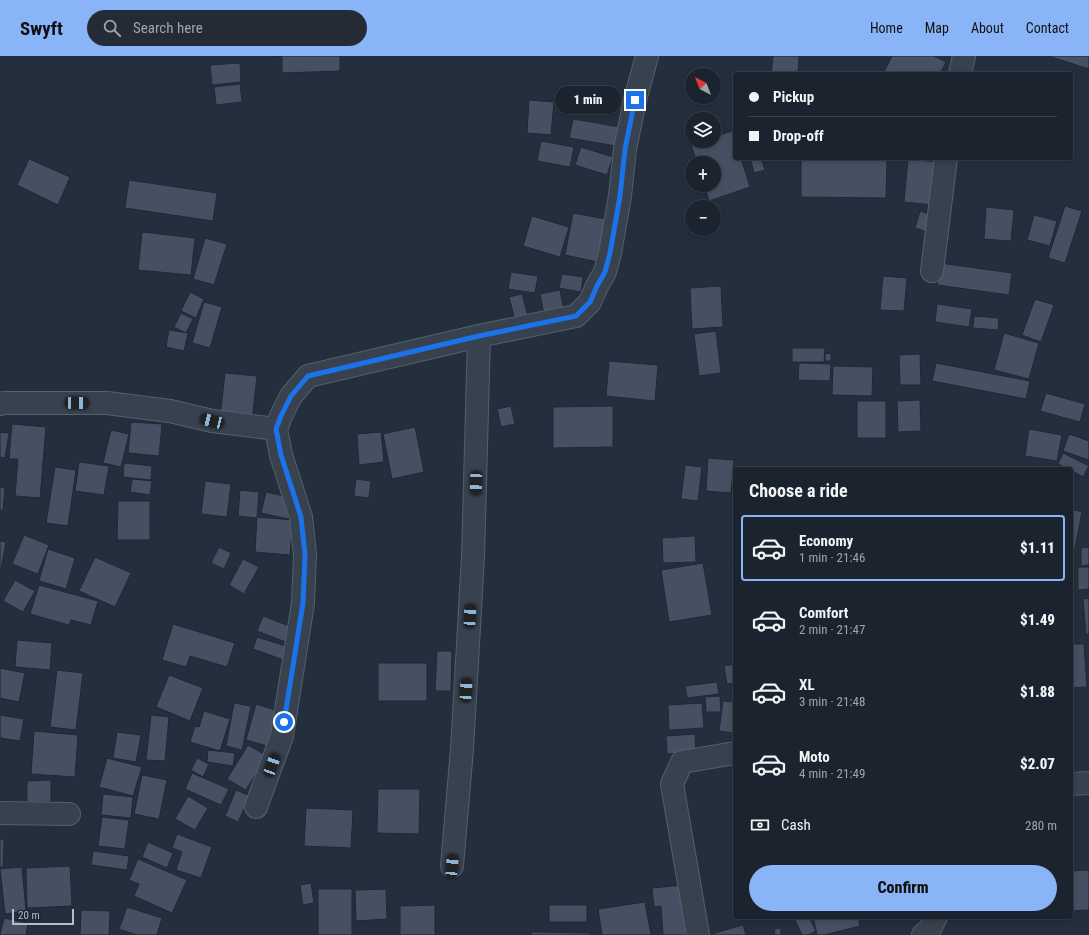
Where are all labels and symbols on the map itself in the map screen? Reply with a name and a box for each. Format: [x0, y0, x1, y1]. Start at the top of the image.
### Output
north arrow [685, 68, 721, 104]
callout: 1 min [555, 86, 621, 114]
route end [626, 91, 644, 109]
car [65, 397, 89, 409]
car [199, 412, 225, 430]
car [470, 471, 482, 495]
car [463, 604, 477, 628]
car [459, 678, 473, 702]
route start [275, 713, 293, 731]
car [262, 752, 282, 778]
car [445, 854, 459, 878]
scale bar [12, 907, 74, 926]

